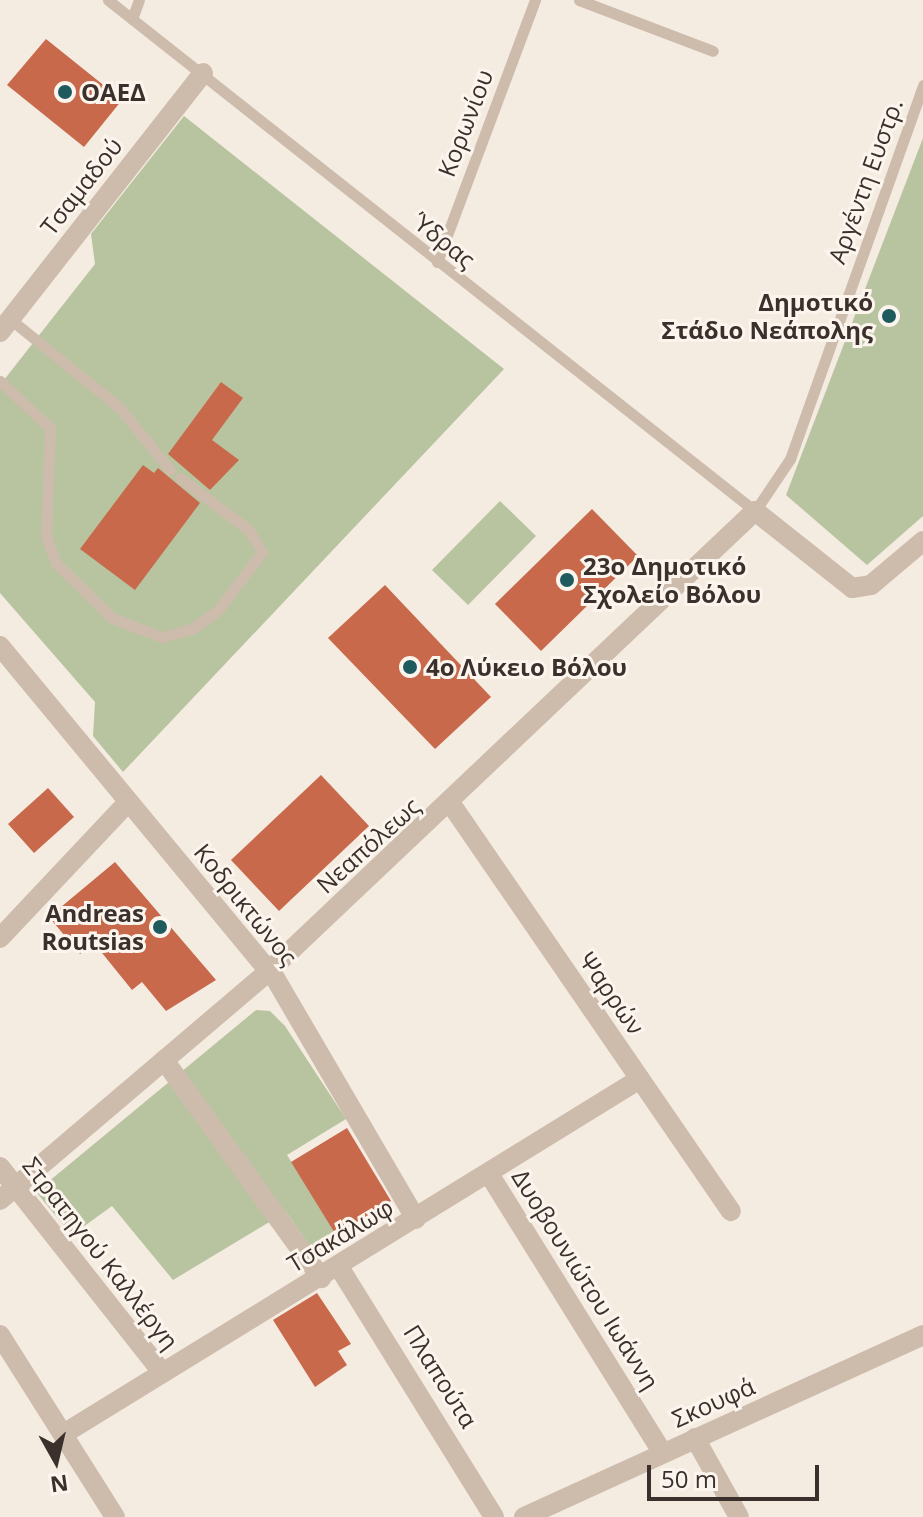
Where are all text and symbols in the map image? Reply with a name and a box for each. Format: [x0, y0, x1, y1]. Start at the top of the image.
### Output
street label: Κορωνίου [431, 65, 499, 181]
place label: ΟΑΕΔ [81, 78, 146, 106]
marker: ΟΑΕΔ [56, 83, 74, 101]
street label: Αργέντη Ευστρ. [822, 95, 908, 267]
street label: Τσαμαδού [34, 132, 128, 240]
street label: Ύδρας [407, 206, 481, 274]
place label: Δημοτικό Στάδιο Νεάπολης [661, 288, 873, 344]
marker: Δημοτικό Στάδιο Νεάπολης [880, 307, 898, 325]
place label: 23ο Δημοτικό Σχολείο Βόλου [583, 552, 761, 608]
marker: 23ο Δημοτικό Σχολείο Βόλου [558, 571, 576, 589]
place label: 4ο Λύκειο Βόλου [426, 653, 627, 681]
marker: 4ο Λύκειο Βόλου [401, 658, 419, 676]
street label: Νεαπόλεως [311, 791, 425, 899]
street label: Κοδρικτώνος [188, 838, 304, 970]
place label: Andreas Routsias [41, 899, 144, 955]
marker: Andreas Routsias [151, 918, 169, 936]
street label: Ψαρρών [573, 946, 651, 1040]
street label: Στρατηγού Καλλέργη [17, 1151, 185, 1355]
street label: Δυοβουνιώτου Ιωάννη [506, 1164, 666, 1394]
street label: Τσακάλωφ [282, 1192, 398, 1278]
street label: Πλαπούτα [398, 1319, 484, 1433]
street label: Σκουφά [667, 1371, 759, 1433]
north arrow [16, 1421, 96, 1501]
scale bar [651, 1449, 823, 1499]
text: 50 m [661, 1462, 717, 1495]
text: N [48, 1469, 70, 1501]

